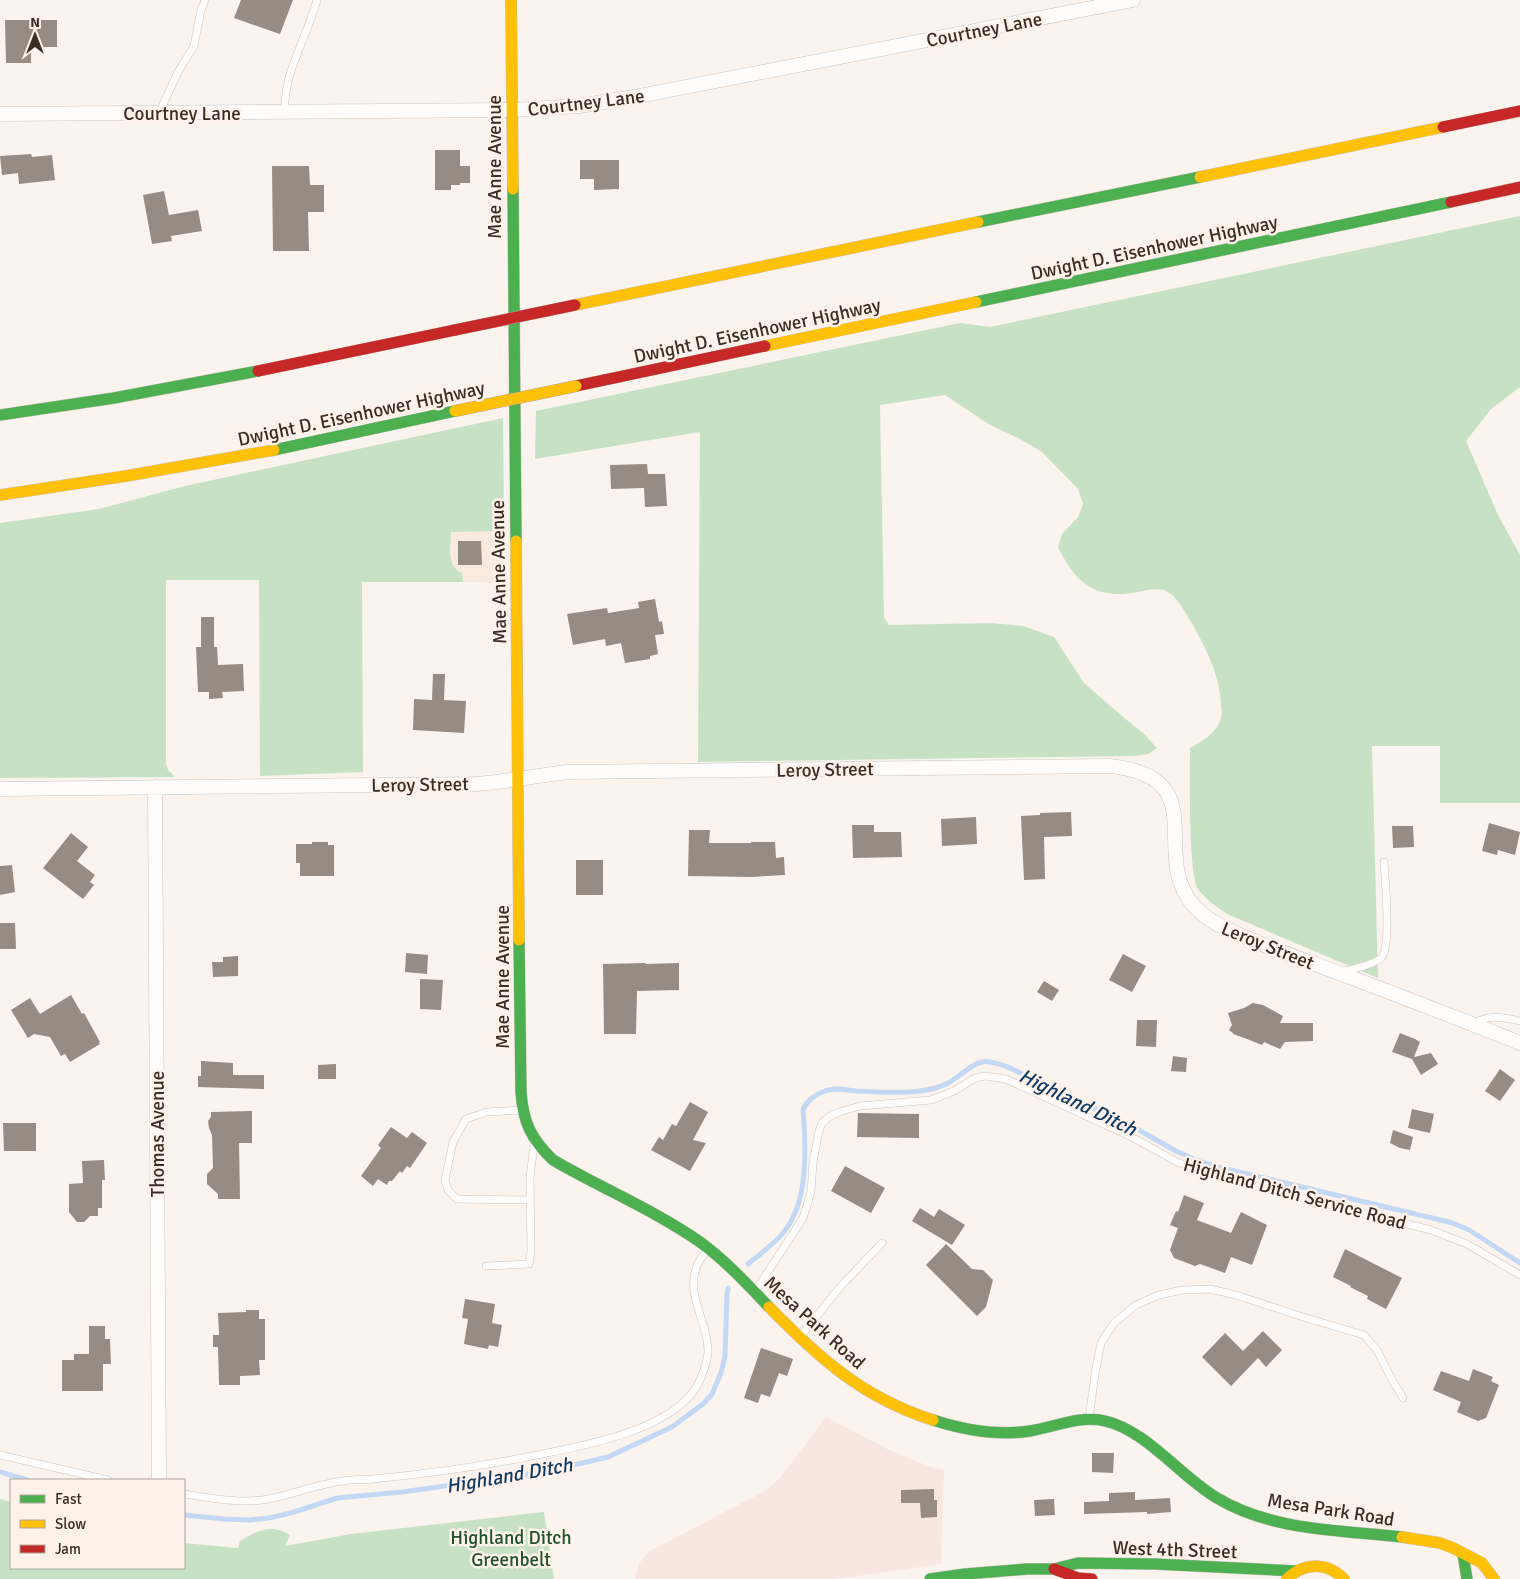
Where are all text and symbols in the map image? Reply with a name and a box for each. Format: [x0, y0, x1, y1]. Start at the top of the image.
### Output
street label: Courtney Lane [924, 7, 1044, 53]
north arrow [10, 10, 60, 60]
text: N [30, 14, 40, 31]
street label: Courtney Lane [526, 84, 646, 122]
street label: Mae Anne Avenue [483, 95, 507, 239]
street label: Courtney Lane [123, 102, 241, 126]
street label: Dwight D. Eisenhower Highway [1029, 210, 1280, 286]
street label: Dwight D. Eisenhower Highway [632, 293, 883, 369]
street label: Dwight D. Eisenhower Highway [236, 376, 487, 452]
street label: Mae Anne Avenue [486, 500, 512, 644]
street label: Leroy Street [776, 757, 874, 783]
street label: Leroy Street [371, 772, 469, 798]
street label: Mae Anne Avenue [491, 905, 515, 1049]
street label: Leroy Street [1218, 916, 1318, 975]
water label: Highland Ditch [1015, 1063, 1142, 1142]
street label: Thomas Avenue [146, 1071, 170, 1197]
street label: Highland Ditch Service Road [1181, 1153, 1409, 1235]
street label: Mesa Park Road [759, 1271, 870, 1375]
water label: Highland Ditch [444, 1452, 575, 1499]
legend [10, 1479, 185, 1569]
street label: Mesa Park Road [1266, 1488, 1396, 1532]
text: Fast [55, 1490, 82, 1508]
text: Slow [55, 1515, 86, 1533]
park label: Highland Ditch Greenbelt [450, 1526, 572, 1572]
street label: West 4th Street [1112, 1536, 1238, 1564]
text: Jam [55, 1540, 81, 1558]

